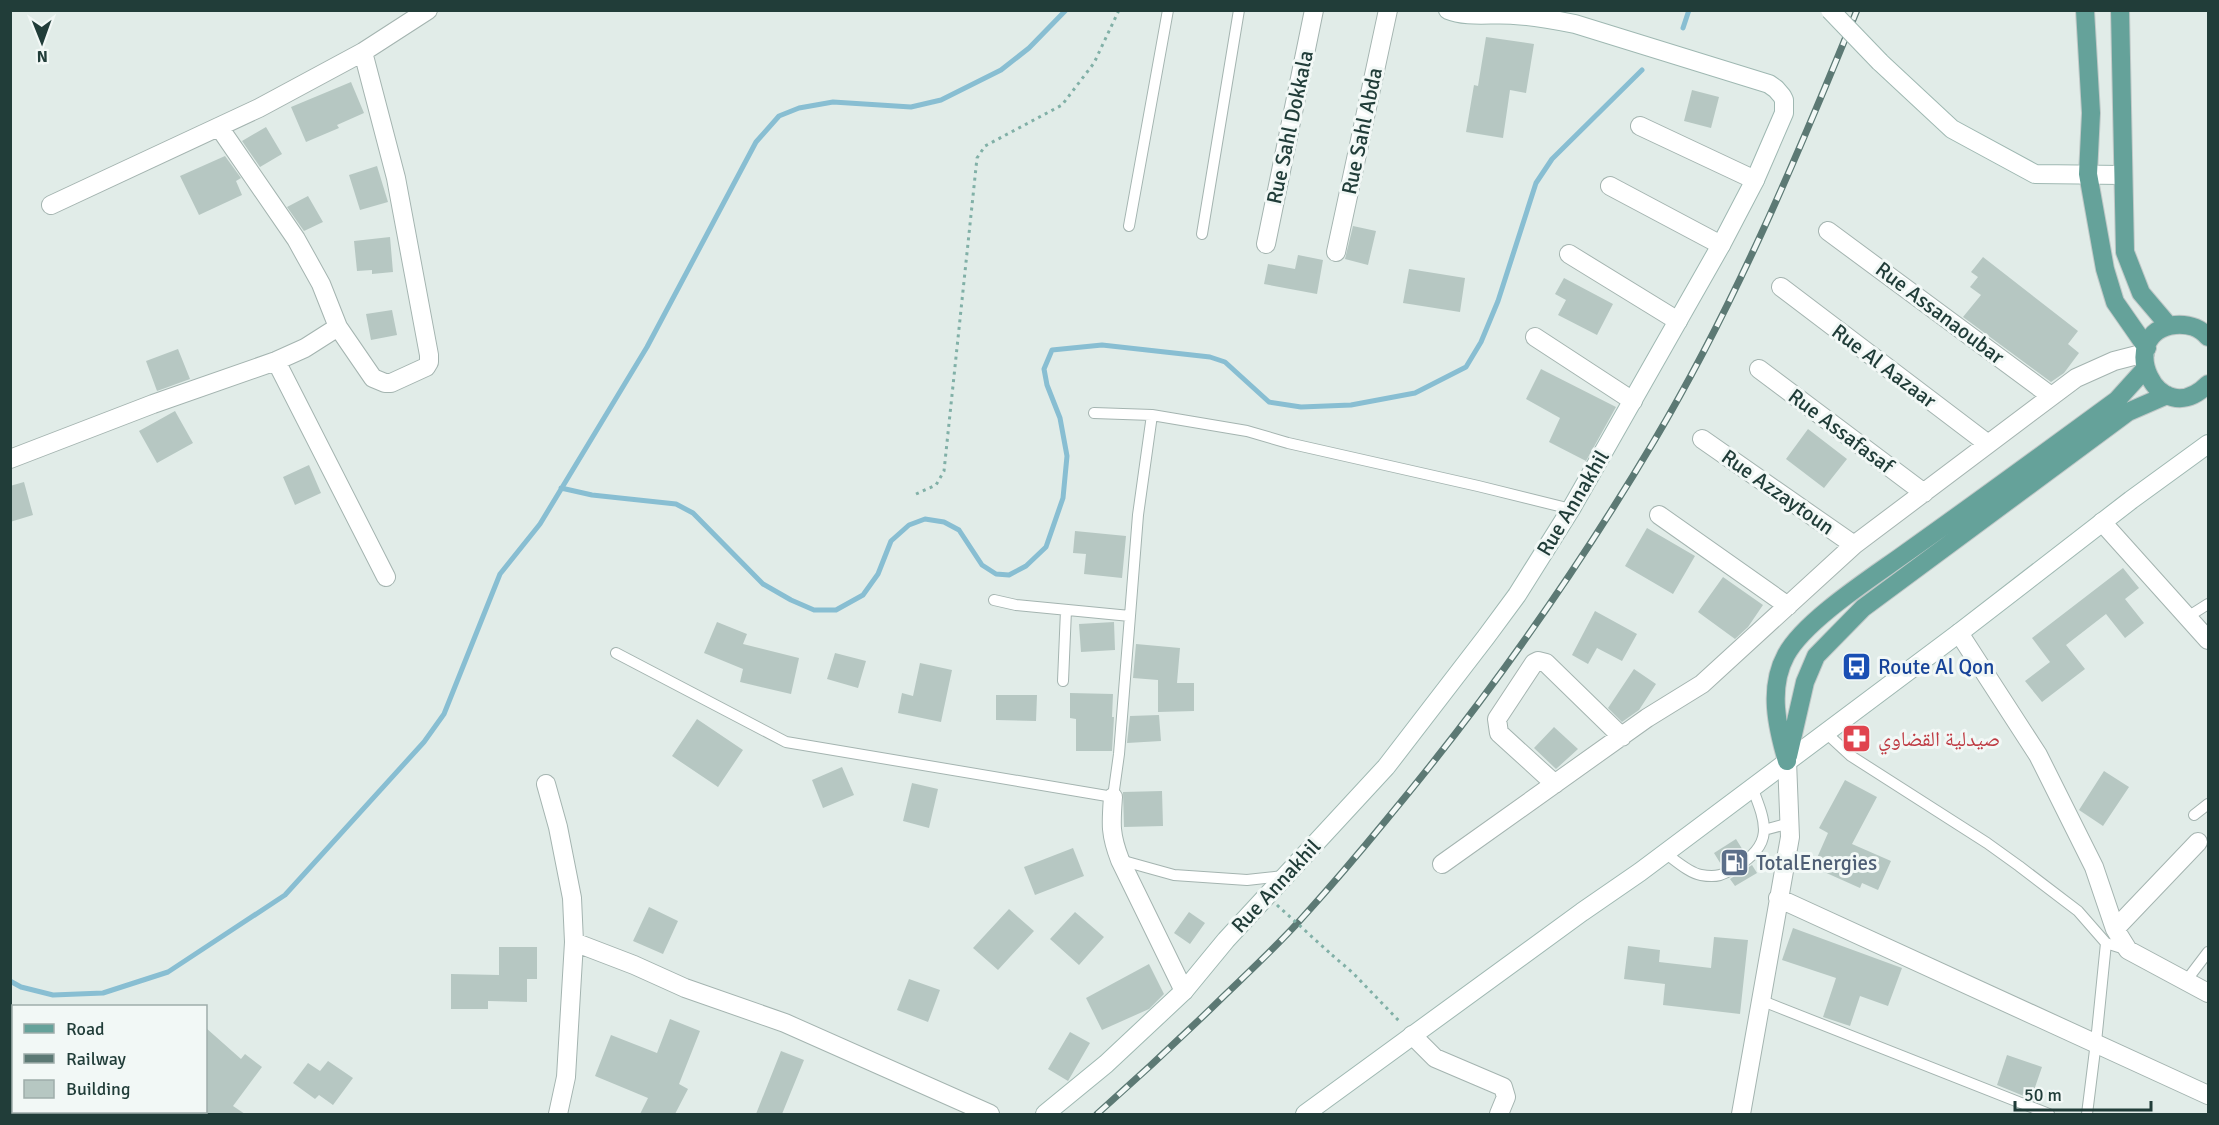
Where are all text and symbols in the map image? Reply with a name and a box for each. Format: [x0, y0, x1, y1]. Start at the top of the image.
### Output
north arrow [12, 12, 72, 72]
text: N [37, 46, 48, 66]
street label: Rue Sahl Dokkala [1261, 48, 1319, 206]
street label: Rue Sahl Abda [1336, 65, 1388, 197]
street label: Rue Assanaoubar [1870, 256, 2010, 370]
street label: Rue Al Aazaar [1827, 318, 1942, 414]
street label: Rue Assafasaf [1783, 383, 1900, 480]
street label: Rue Azzaytoun [1717, 444, 1839, 540]
street label: Rue Annakhil [1531, 445, 1615, 561]
bus stop icon: Route Al Qon [1841, 651, 1873, 683]
place label: Route Al Qon [1878, 654, 1995, 680]
pharmacy icon: صيدلية القضاوي [1841, 723, 1873, 755]
place label: صيدلية القضاوي [1878, 726, 2000, 755]
street label: Rue Annakhil [1226, 834, 1326, 938]
fuel station icon: TotalEnergies [1719, 847, 1751, 879]
place label: TotalEnergies [1756, 850, 1877, 876]
legend [12, 1005, 207, 1113]
text: Road [66, 1018, 105, 1040]
text: Railway [66, 1048, 127, 1070]
scale bar [2015, 1074, 2152, 1112]
text: Building [66, 1078, 130, 1100]
text: 50 m [2024, 1084, 2062, 1106]

